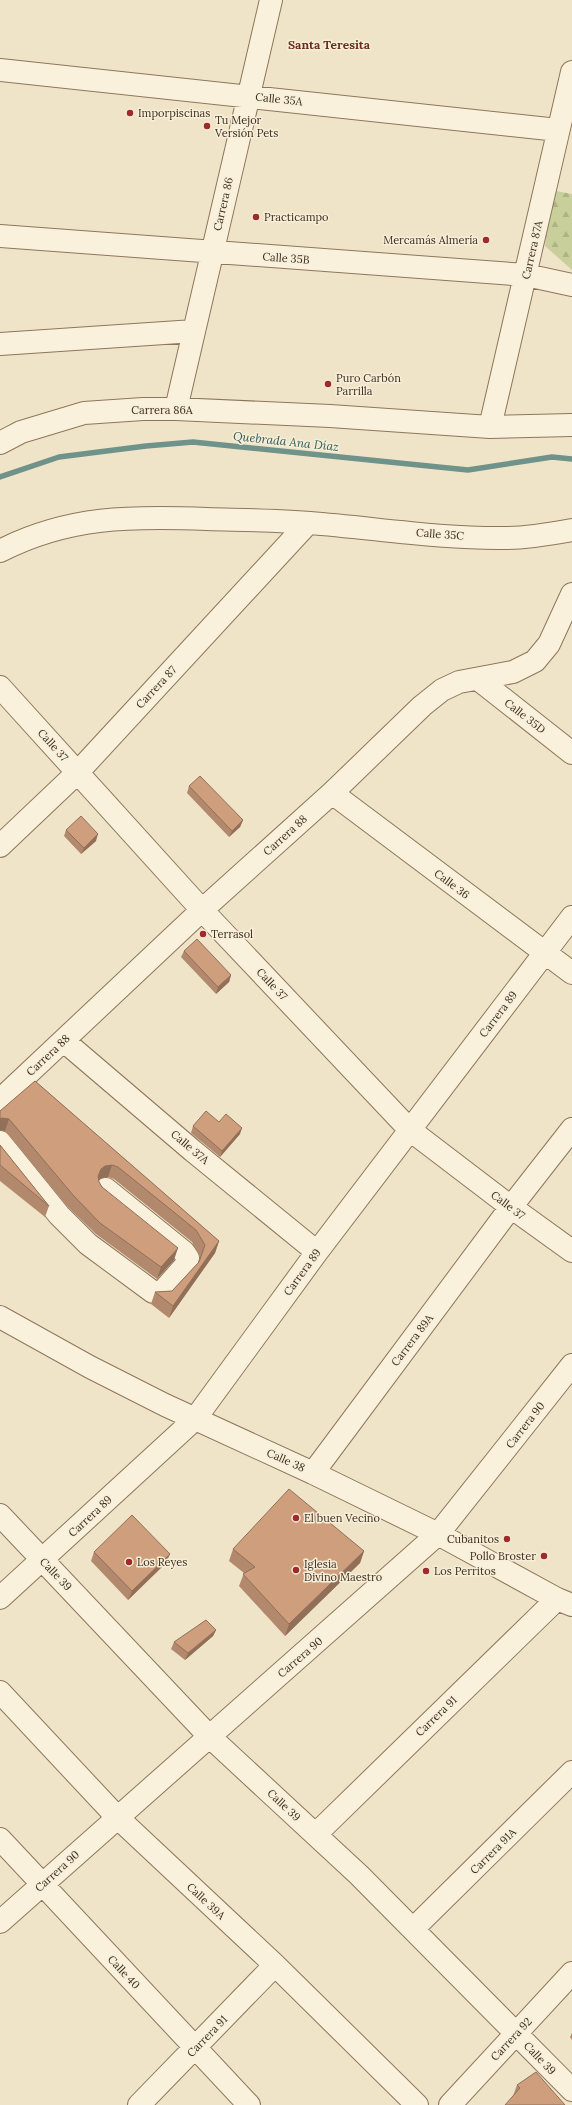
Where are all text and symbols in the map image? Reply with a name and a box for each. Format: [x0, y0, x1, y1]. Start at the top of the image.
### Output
district label: Santa Teresita [288, 37, 371, 52]
street label: Calle 35A [255, 90, 304, 109]
place label: Imporpiscinas [138, 106, 210, 120]
marker: Imporpiscinas [125, 108, 135, 118]
place label: Tu Mejor Versión Pets [214, 113, 278, 140]
marker: Tu Mejor Versión Pets [202, 121, 212, 131]
street label: Carrera 86 [210, 176, 236, 232]
place label: Practicampo [264, 210, 329, 224]
marker: Practicampo [251, 212, 261, 222]
street label: Carrera 87A [518, 218, 546, 281]
place label: Mercamás Almería [383, 233, 478, 247]
marker: Mercamás Almería [481, 235, 491, 245]
street label: Calle 35B [262, 249, 310, 267]
place label: Puro Carbón Parrilla [336, 371, 401, 398]
marker: Puro Carbón Parrilla [323, 379, 333, 389]
street label: Carrera 86A [131, 403, 194, 417]
water label: Quebrada Ana Díaz [232, 428, 340, 454]
street label: Calle 35C [416, 525, 465, 543]
street label: Carrera 87 [133, 663, 179, 711]
street label: Calle 35D [502, 696, 548, 736]
street label: Calle 37 [35, 726, 71, 764]
street label: Carrera 88 [260, 812, 310, 858]
street label: Calle 36 [432, 866, 472, 902]
place label: Terrasol [211, 927, 253, 941]
marker: Terrasol [198, 929, 208, 939]
street label: Calle 37 [254, 965, 290, 1003]
street label: Carrera 89 [476, 988, 520, 1040]
street label: Carrera 88 [23, 1031, 73, 1079]
street label: Calle 37A [168, 1127, 213, 1168]
street label: Calle 37 [488, 1188, 528, 1222]
street label: Carrera 89 [280, 1246, 324, 1298]
street label: Carrera 89A [388, 1310, 437, 1369]
street label: Carrera 90 [502, 1399, 548, 1451]
street label: Calle 38 [265, 1445, 307, 1475]
street label: Carrera 89 [65, 1492, 115, 1540]
place label: El buen Vecino [304, 1511, 380, 1525]
marker: El buen Vecino [291, 1513, 301, 1523]
place label: Cubanitos [447, 1532, 499, 1546]
marker: Cubanitos [502, 1534, 512, 1544]
place label: Pollo Broster [470, 1549, 536, 1563]
marker: Pollo Broster [539, 1551, 549, 1561]
street label: Calle 39 [37, 1554, 75, 1594]
place label: Los Reyes [137, 1555, 187, 1569]
marker: Los Reyes [124, 1557, 134, 1567]
place label: Iglesia Divino Maestro [304, 1557, 382, 1584]
place label: Los Perritos [434, 1564, 496, 1578]
marker: Iglesia Divino Maestro [291, 1565, 301, 1575]
marker: Los Perritos [421, 1566, 431, 1576]
street label: Carrera 90 [275, 1633, 326, 1680]
street label: Carrera 91 [412, 1693, 460, 1739]
street label: Calle 39 [264, 1786, 304, 1824]
street label: Carrera 91A [467, 1824, 520, 1877]
street label: Carrera 90 [32, 1847, 82, 1895]
street label: Calle 39A [184, 1880, 229, 1923]
street label: Calle 40 [105, 1952, 143, 1992]
street label: Carrera 91 [184, 2012, 230, 2060]
street label: Carrera 92 [487, 2014, 535, 2064]
street label: Calle 39 [521, 2038, 559, 2078]

